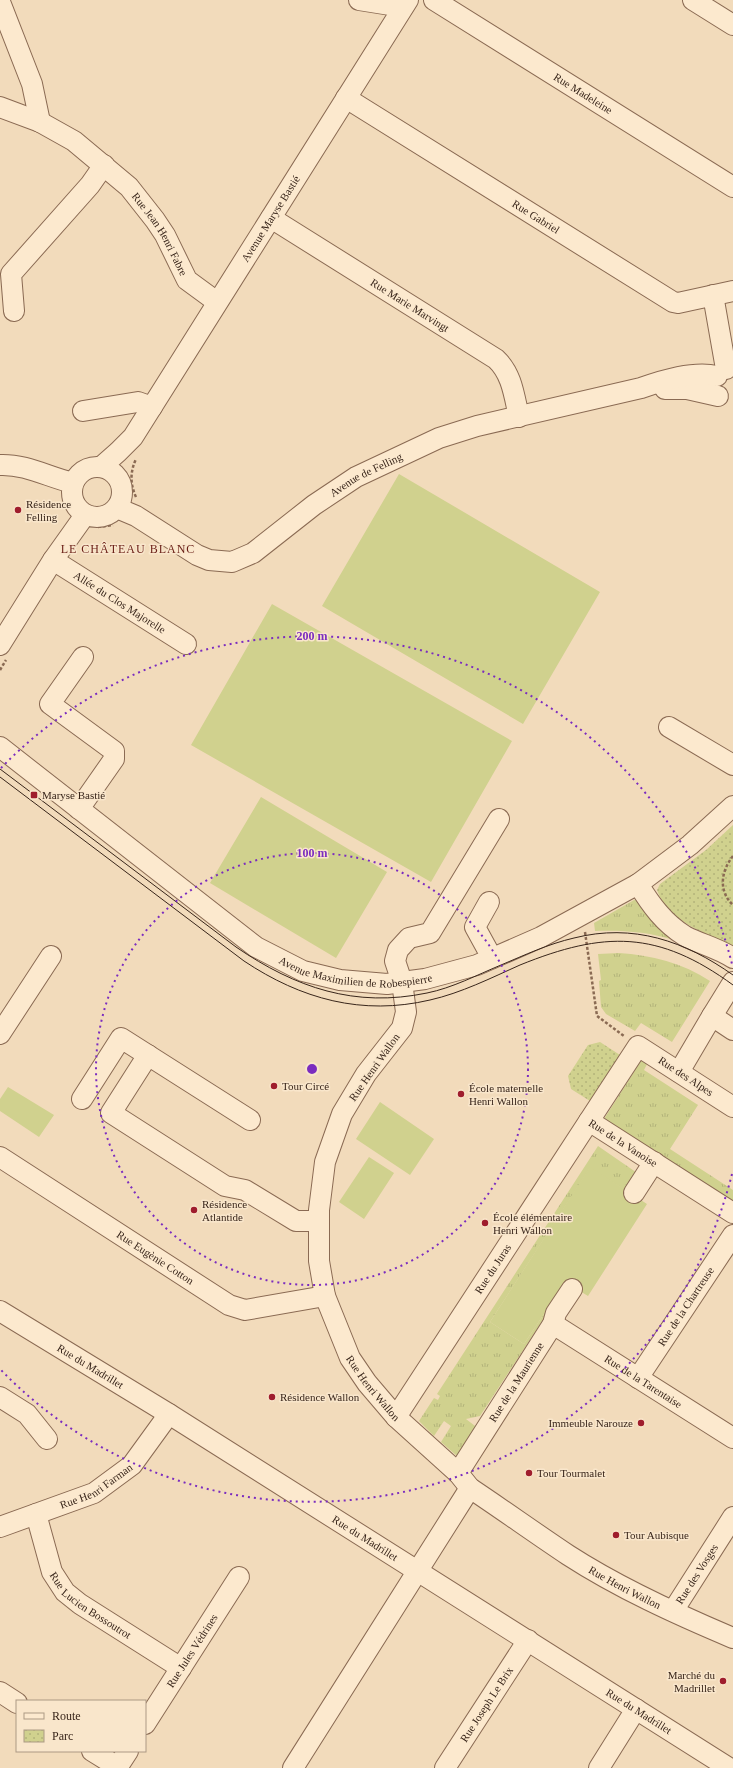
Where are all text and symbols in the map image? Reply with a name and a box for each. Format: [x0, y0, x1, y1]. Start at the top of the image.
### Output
street label: Rue Madeleine [552, 70, 615, 116]
street label: Avenue Maryse Bastié [239, 173, 302, 264]
street label: Rue Jean Henri Fabre [130, 190, 190, 278]
street label: Rue Gabriel [510, 197, 562, 236]
street label: Rue Marie Marvingt [368, 276, 451, 334]
street label: Avenue de Felling [327, 450, 404, 499]
place label: Résidence Felling [26, 498, 71, 523]
marker: Résidence Felling [13, 505, 23, 515]
district label: LE CHÂTEAU BLANC [61, 542, 195, 556]
street label: Allée du Clos Majorelle [72, 569, 168, 636]
text: 200 m [297, 629, 328, 643]
place label: Maryse Bastié [42, 789, 105, 801]
marker: Maryse Bastié [29, 790, 39, 800]
text: 100 m [297, 846, 328, 860]
street label: Avenue Maximilien de Robespierre [277, 954, 434, 990]
street label: Rue Henri Wallon [346, 1031, 402, 1103]
street label: Rue des Alpes [656, 1054, 716, 1098]
centre of rings [305, 1062, 319, 1076]
place label: Tour Circé [282, 1080, 329, 1092]
marker: Tour Circé [269, 1081, 279, 1091]
place label: École maternelle Henri Wallon [469, 1082, 543, 1107]
marker: École maternelle Henri Wallon [456, 1089, 466, 1099]
street label: Rue de la Vanoise [587, 1116, 660, 1169]
place label: Résidence Atlantide [202, 1198, 247, 1223]
marker: Résidence Atlantide [189, 1205, 199, 1215]
place label: École élémentaire Henri Wallon [493, 1211, 572, 1236]
marker: École élémentaire Henri Wallon [480, 1218, 490, 1228]
street label: Rue Eugènie Cotton [115, 1228, 197, 1287]
street label: Rue du Juras [472, 1242, 513, 1296]
street label: Rue de la Chartreuse [655, 1265, 716, 1348]
street label: Rue de la Maurienne [486, 1340, 546, 1424]
street label: Rue du Madrillet [55, 1341, 126, 1391]
street label: Rue de la Tarentaise [602, 1352, 684, 1410]
street label: Rue Henri Wallon [344, 1353, 402, 1424]
place label: Résidence Wallon [280, 1391, 360, 1403]
marker: Résidence Wallon [267, 1392, 277, 1402]
place label: Immeuble Narouze [548, 1417, 633, 1429]
marker: Immeuble Narouze [636, 1418, 646, 1428]
street label: Rue Henri Farman [58, 1461, 135, 1511]
place label: Tour Tourmalet [537, 1467, 605, 1479]
marker: Tour Tourmalet [524, 1468, 534, 1478]
street label: Rue du Madrillet [330, 1513, 400, 1563]
place label: Tour Aubisque [624, 1529, 689, 1541]
marker: Tour Aubisque [611, 1530, 621, 1540]
street label: Rue des Vosges [673, 1542, 720, 1606]
street label: Rue Henri Wallon [587, 1563, 663, 1611]
street label: Rue Lucien Bossoutrot [48, 1570, 133, 1641]
street label: Rue Jules Védrines [164, 1612, 220, 1690]
street label: Rue Joseph Le Brix [458, 1664, 515, 1744]
place label: Marché du Madrillet [668, 1669, 715, 1694]
marker: Marché du Madrillet [718, 1676, 728, 1686]
street label: Rue du Madrillet [604, 1686, 674, 1736]
legend [16, 1700, 146, 1752]
text: Route [52, 1709, 81, 1723]
text: Parc [52, 1729, 73, 1743]

